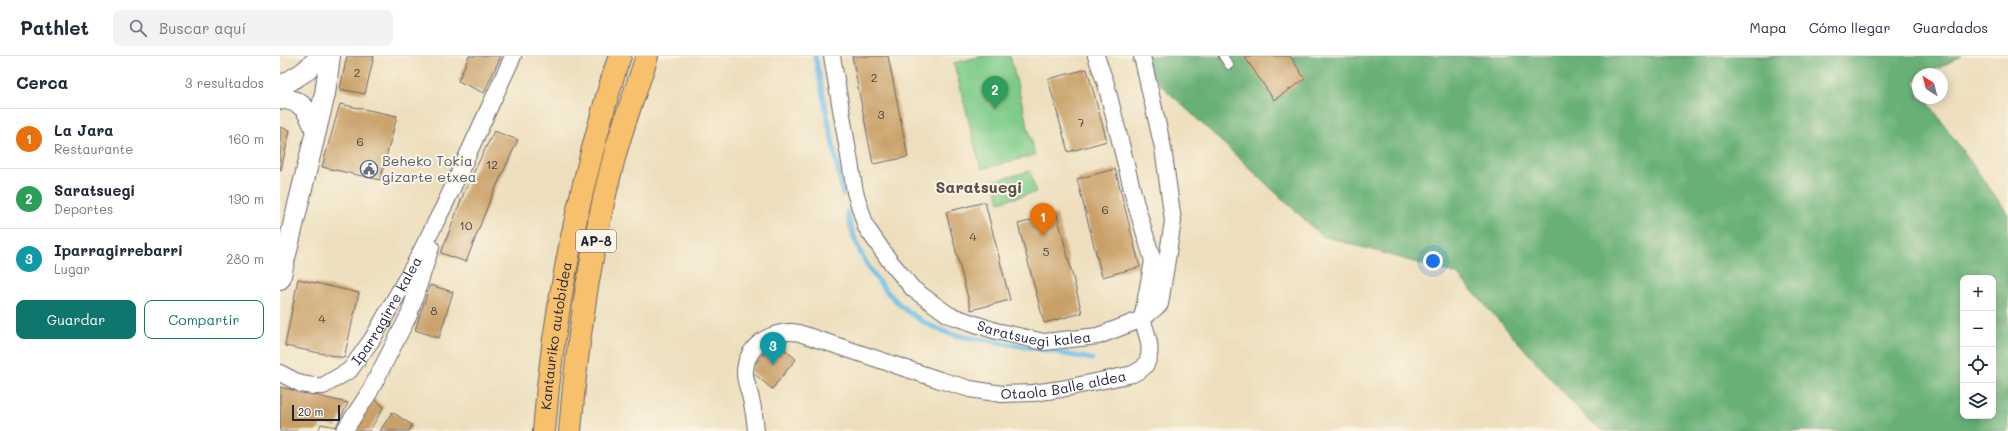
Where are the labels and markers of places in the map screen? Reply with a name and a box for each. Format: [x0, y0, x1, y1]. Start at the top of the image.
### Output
pin: 2 [982, 76, 1008, 109]
place label: Beheko Tokia gizarte etxea [382, 151, 477, 186]
public building icon: Beheko Tokia gizarte etxea [359, 159, 379, 179]
pin: 1 [1030, 203, 1056, 236]
pin: 3 [760, 332, 786, 365]

